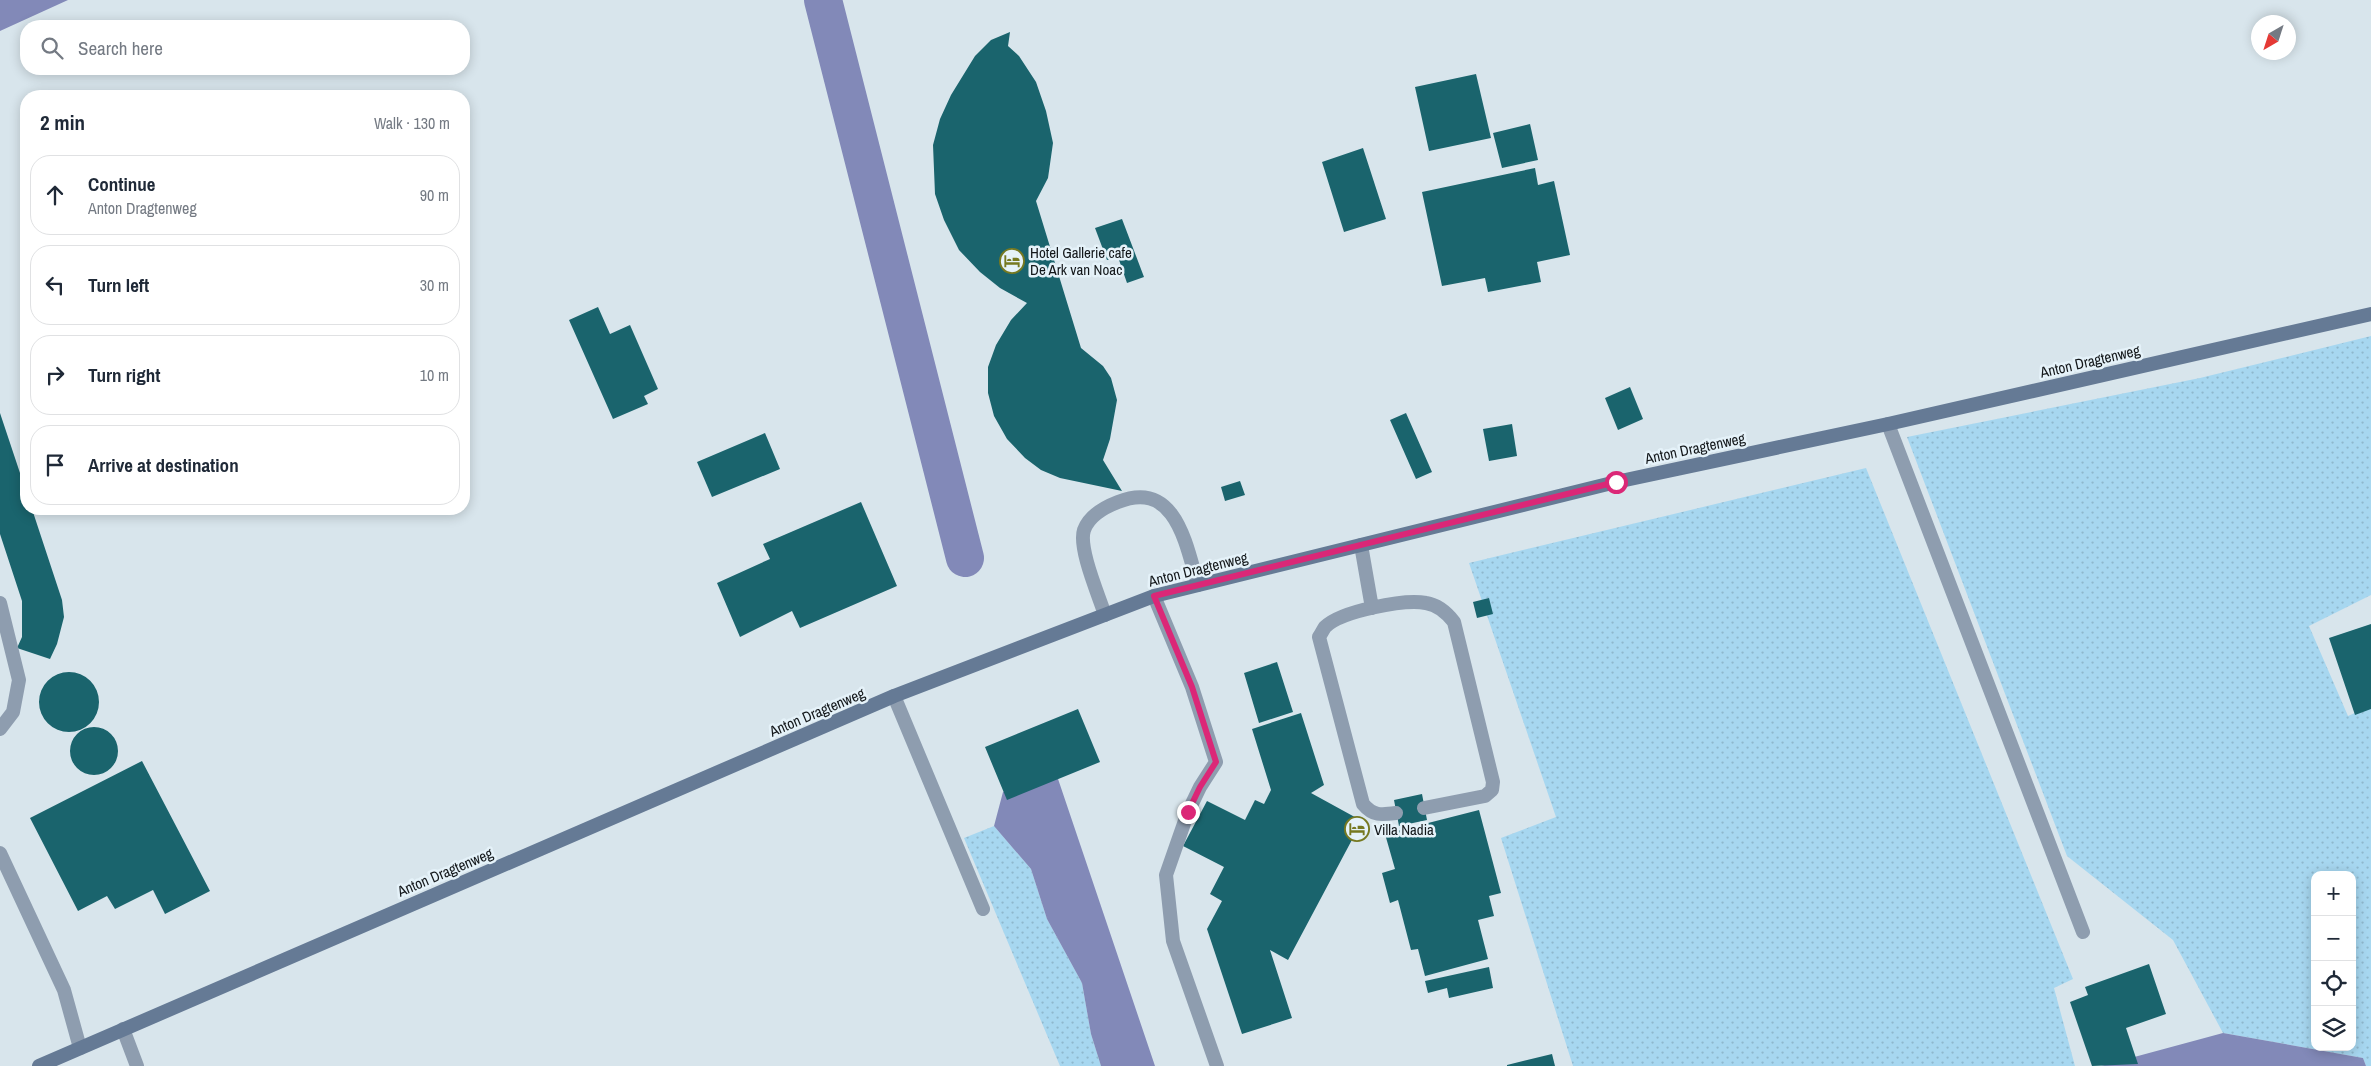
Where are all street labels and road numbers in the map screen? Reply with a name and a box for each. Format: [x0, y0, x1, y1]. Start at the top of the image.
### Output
street label: Anton Dragtenweg [2037, 339, 2142, 383]
street label: Anton Dragtenweg [1642, 427, 1747, 469]
street label: Anton Dragtenweg [1145, 546, 1250, 592]
street label: Anton Dragtenweg [765, 682, 868, 742]
street label: Anton Dragtenweg [393, 842, 496, 902]

